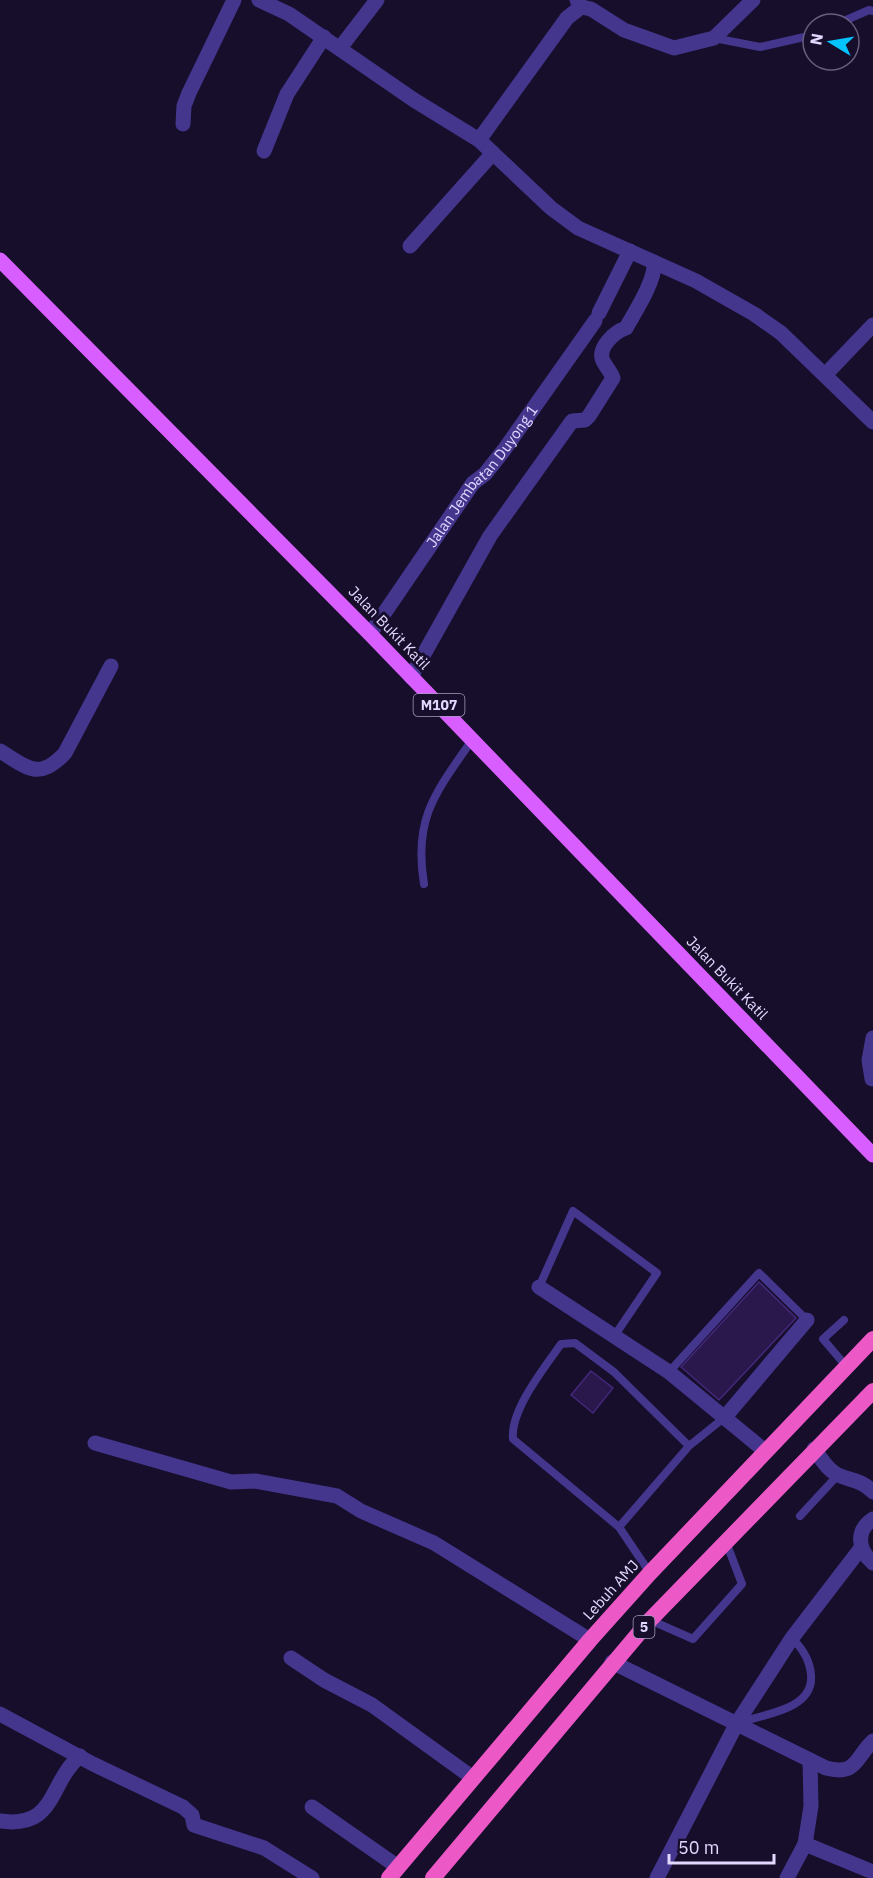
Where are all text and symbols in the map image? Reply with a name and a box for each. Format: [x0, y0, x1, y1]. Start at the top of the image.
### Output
north arrow [801, 12, 861, 72]
text: N [805, 32, 827, 47]
street label: Jalan Jembatan Duyong 1 [422, 401, 542, 551]
street label: Jalan Bukit Katil [345, 582, 434, 673]
road number: M107 [414, 694, 464, 716]
street label: Jalan Bukit Katil [683, 932, 772, 1023]
street label: Lebuh AMJ [579, 1556, 643, 1624]
road number: 5 [634, 1616, 654, 1638]
scale bar [669, 1827, 774, 1865]
text: 50 m [678, 1836, 720, 1859]

